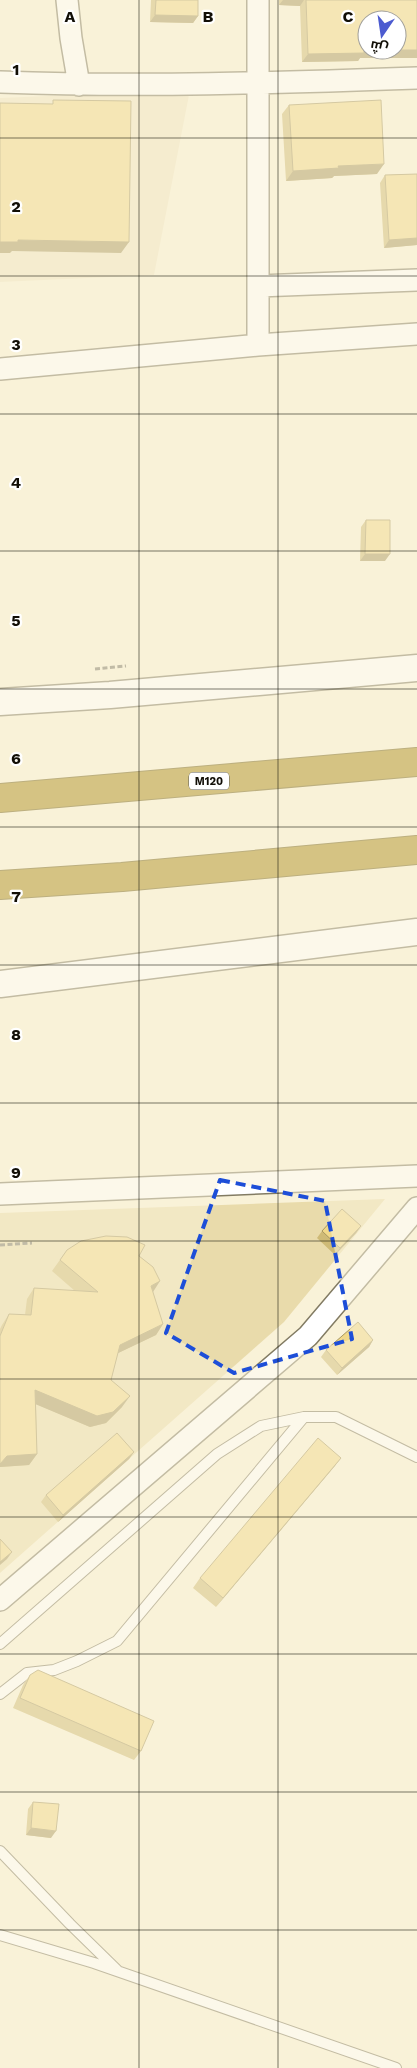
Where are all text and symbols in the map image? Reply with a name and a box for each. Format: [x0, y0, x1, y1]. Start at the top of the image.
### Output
text: A [65, 7, 76, 26]
text: B [203, 7, 214, 26]
text: C [343, 7, 354, 26]
north arrow [357, 10, 407, 60]
text: ش [368, 37, 390, 57]
text: 1 [13, 60, 19, 79]
text: 2 [11, 197, 21, 216]
text: 3 [11, 335, 21, 354]
text: 4 [11, 473, 21, 492]
text: 5 [11, 611, 21, 630]
text: 6 [11, 749, 21, 768]
road number: M120 [189, 772, 229, 789]
text: 7 [11, 887, 21, 906]
text: 8 [11, 1025, 21, 1044]
text: 9 [11, 1163, 21, 1182]

